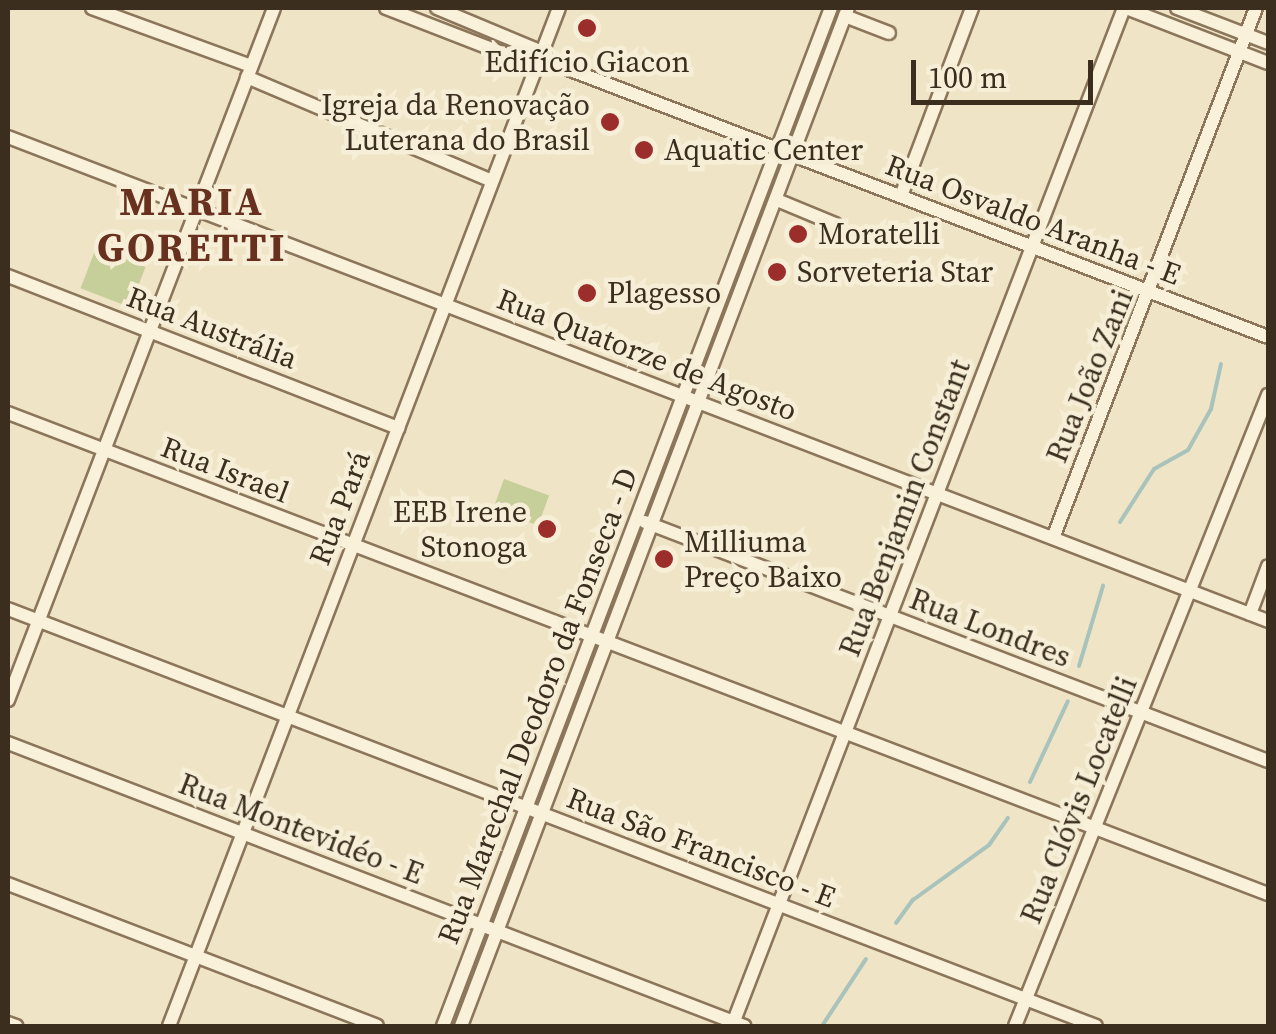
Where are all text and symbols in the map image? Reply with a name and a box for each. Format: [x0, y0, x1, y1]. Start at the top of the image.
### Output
marker: Edifício Giacon [576, 17, 598, 39]
scale bar [916, 40, 1098, 102]
place label: Edifício Giacon [484, 44, 690, 80]
text: 100 m [928, 57, 1007, 98]
place label: Igreja da Renovação Luterana do Brasil [321, 87, 590, 158]
marker: Igreja da Renovação Luterana do Brasil [599, 111, 621, 133]
place label: Aquatic Center [664, 132, 863, 168]
marker: Aquatic Center [633, 139, 655, 161]
street label: Rua Osvaldo Aranha - E [881, 147, 1185, 293]
district label: MARIA GORETTI [97, 177, 287, 271]
place label: Moratelli [818, 216, 940, 252]
marker: Moratelli [787, 223, 809, 245]
place label: Sorveteria Star [797, 254, 993, 290]
marker: Sorveteria Star [766, 261, 788, 283]
place label: Plagesso [607, 275, 721, 311]
street label: Rua Austrália [122, 279, 302, 377]
street label: Rua Quatorze de Agosto [492, 281, 802, 429]
marker: Plagesso [576, 282, 598, 304]
street label: Rua João Zani [1039, 284, 1141, 468]
street label: Rua Benjamin Constant [832, 354, 978, 662]
street label: Rua Israel [156, 429, 294, 511]
street label: Rua Pará [302, 446, 378, 570]
street label: Rua Marechal Deodoro da Fonseca - D [430, 463, 646, 949]
place label: EEB Irene Stonoga [393, 494, 527, 564]
marker: EEB Irene Stonoga [536, 518, 558, 540]
place label: Milliuma Preço Baixo [684, 524, 842, 594]
marker: Milliuma Preço Baixo [653, 548, 675, 570]
street label: Rua Londres [905, 581, 1075, 675]
street label: Rua Clóvis Locatelli [1013, 671, 1145, 929]
street label: Rua Montevidéo - E [174, 766, 428, 892]
street label: Rua São Francisco - E [562, 780, 840, 916]

